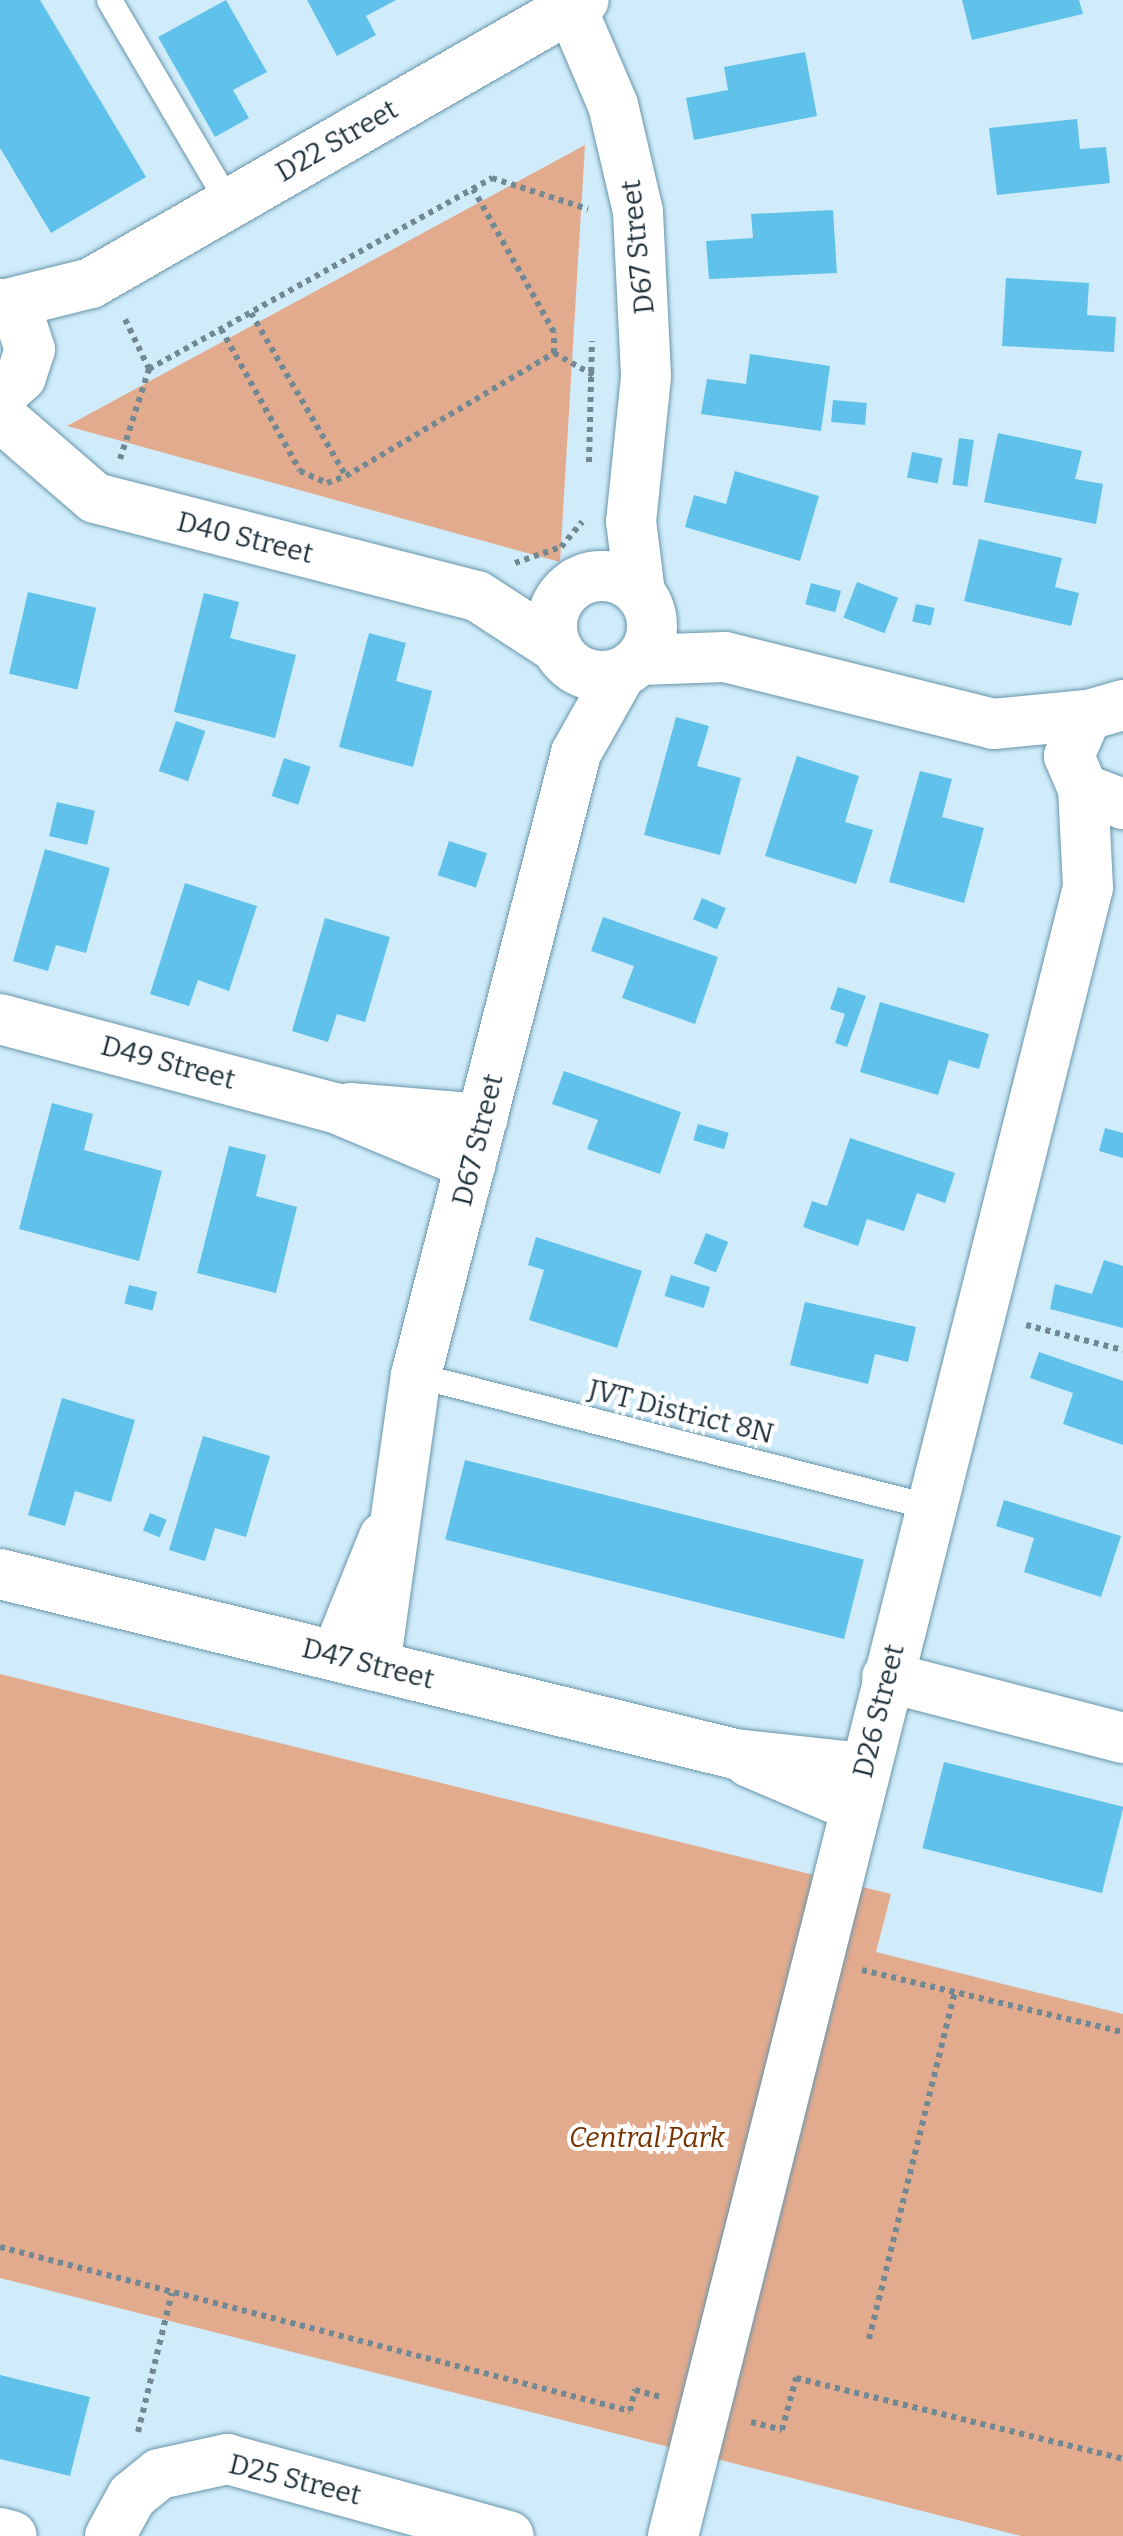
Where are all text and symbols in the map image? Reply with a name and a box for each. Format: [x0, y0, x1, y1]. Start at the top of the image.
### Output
street label: D22 Street [270, 93, 404, 189]
street label: D67 Street [614, 178, 662, 316]
street label: D40 Street [173, 505, 317, 571]
street label: D49 Street [97, 1029, 239, 1097]
street label: D67 Street [445, 1071, 511, 1209]
street label: JVT District 8N [585, 1373, 777, 1451]
street label: D47 Street [299, 1631, 437, 1697]
street label: D26 Street [846, 1641, 912, 1781]
park label: Central Park [569, 2121, 725, 2155]
street label: D25 Street [225, 2447, 365, 2513]

